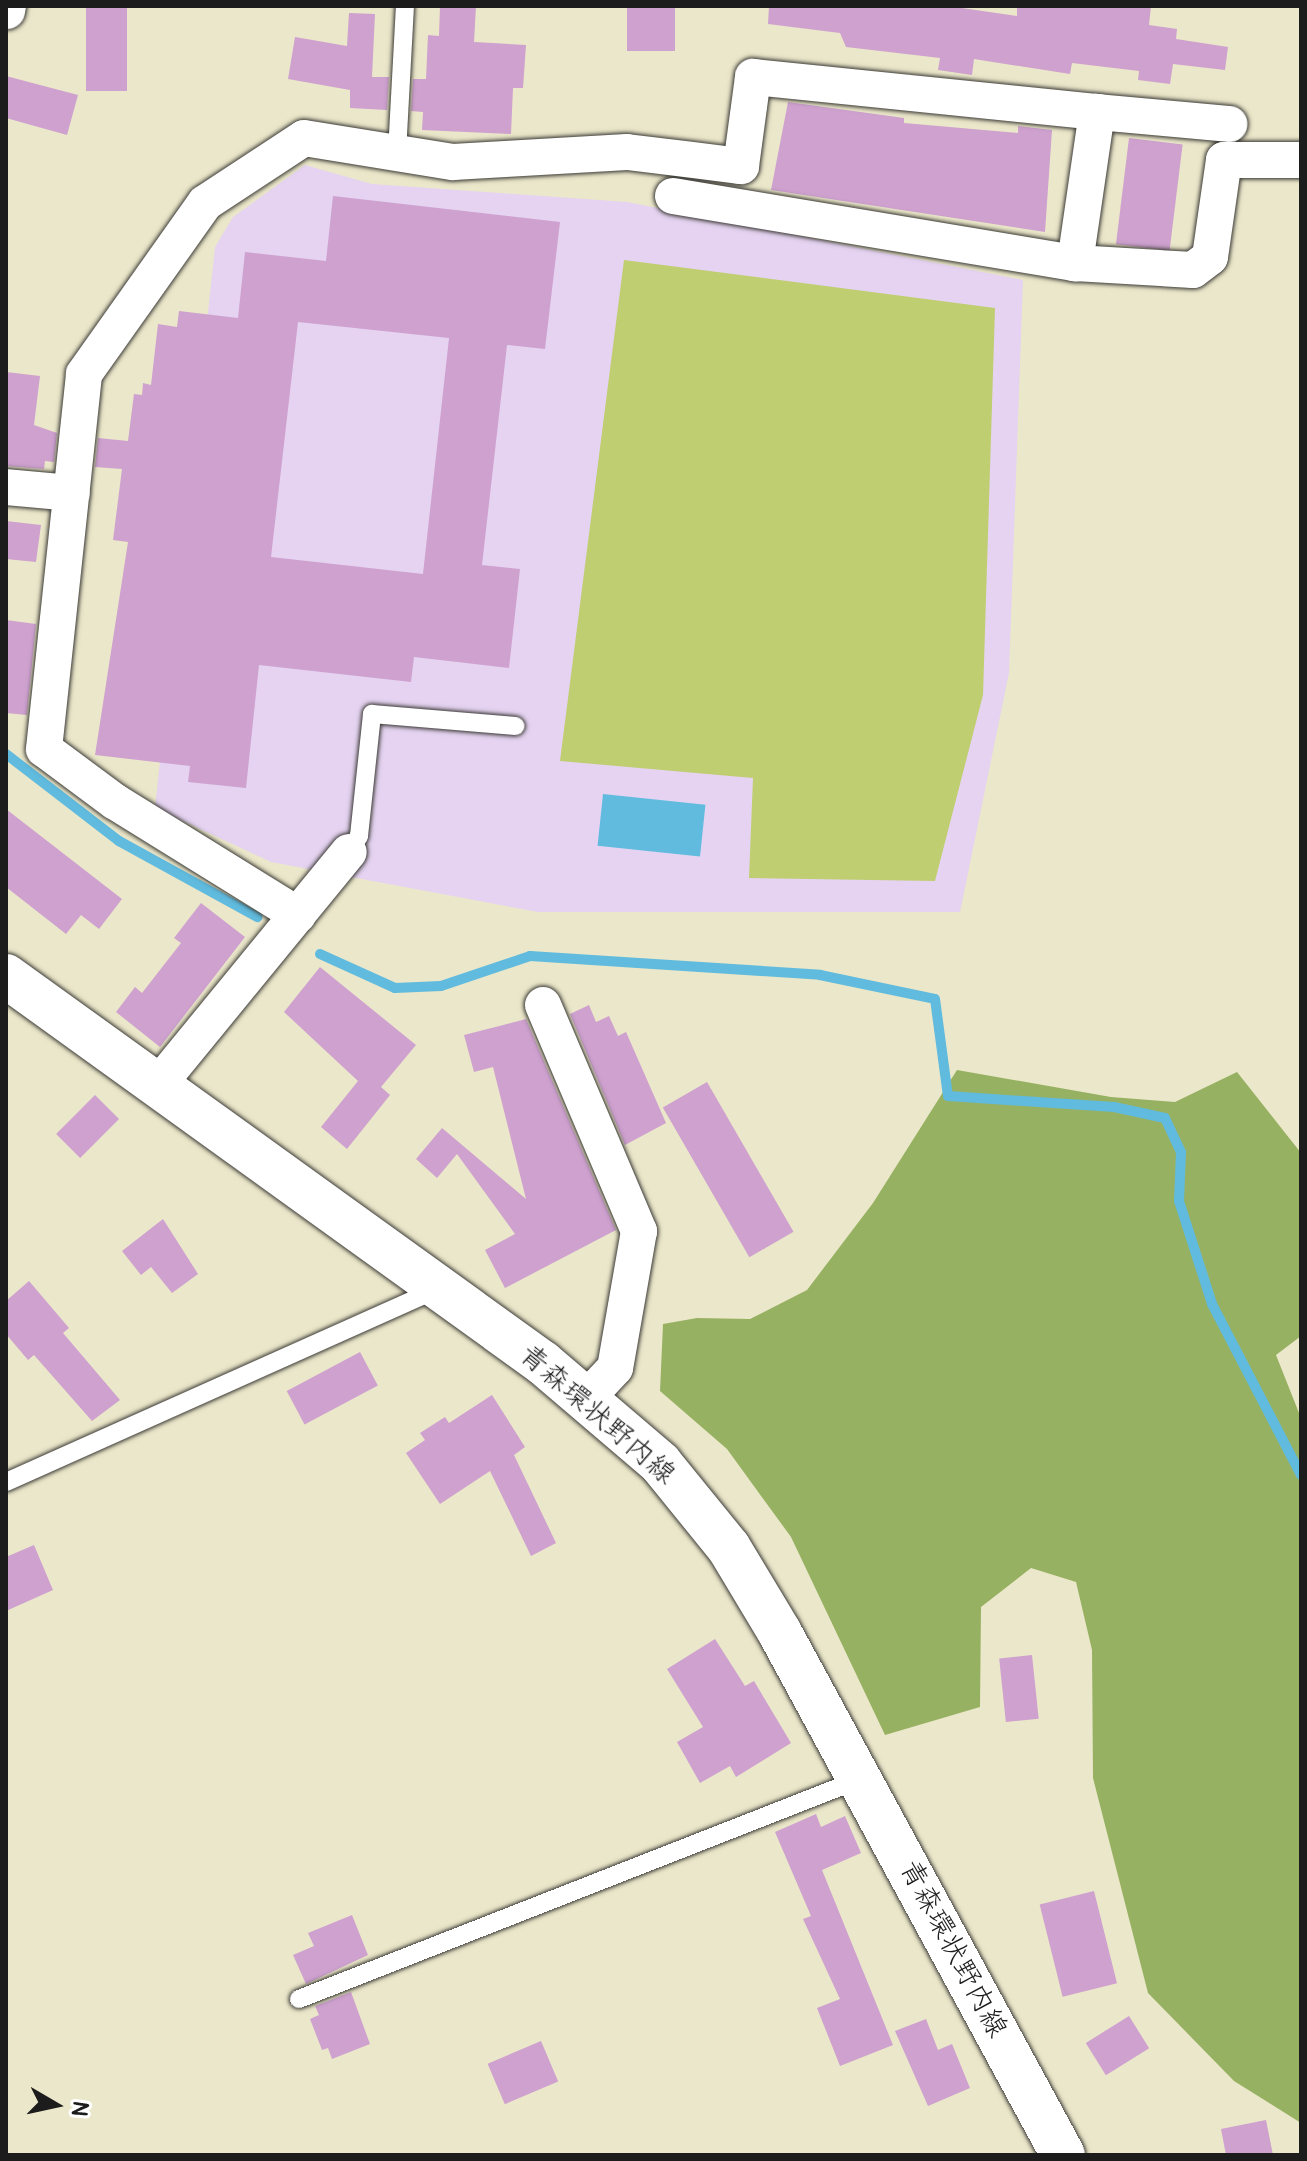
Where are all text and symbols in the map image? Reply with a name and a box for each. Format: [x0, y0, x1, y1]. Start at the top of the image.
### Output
street label: 青森環状野内線 [512, 1338, 682, 1492]
street label: 青森環状野内線 [892, 1855, 1014, 2043]
north arrow [16, 2065, 96, 2145]
text: N [65, 2099, 95, 2118]

